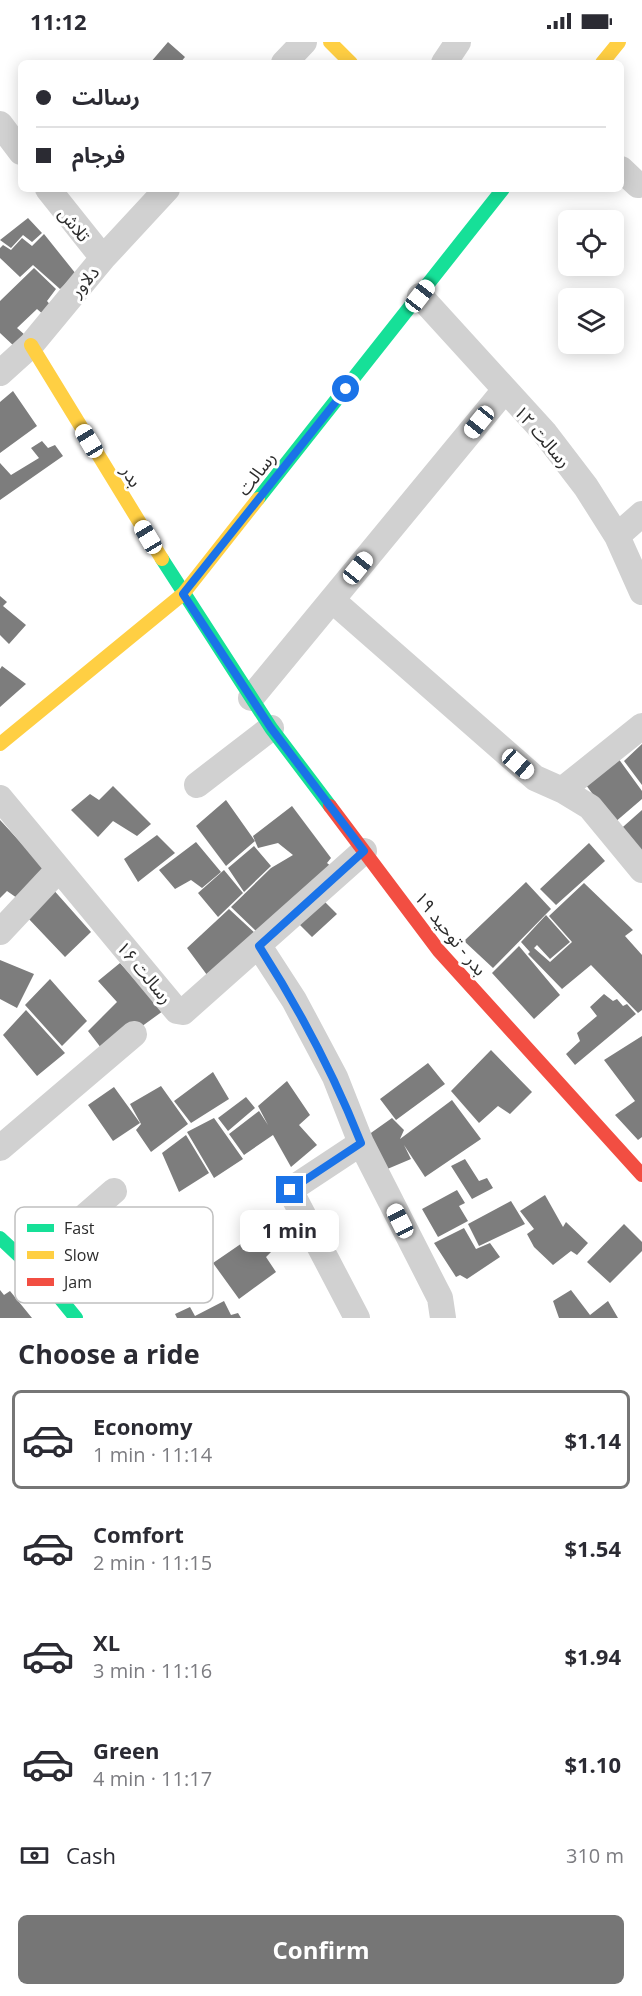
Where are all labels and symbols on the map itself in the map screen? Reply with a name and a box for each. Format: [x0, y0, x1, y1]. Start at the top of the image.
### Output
street label: تلاش [54, 202, 96, 246]
street label: دلاور [63, 260, 104, 302]
car [402, 276, 438, 316]
route start [332, 375, 359, 402]
street label: رسالت ۱۲ [509, 400, 577, 472]
car [461, 402, 497, 442]
car [72, 421, 106, 461]
street label: رسالت [231, 446, 281, 500]
street label: بدر [116, 460, 148, 491]
car [131, 517, 165, 557]
car [340, 548, 376, 588]
car [499, 745, 537, 783]
street label: بدر - توحید ۱۹ [410, 886, 492, 980]
street label: رسالت ۱۶ [112, 936, 178, 1008]
route end [276, 1176, 303, 1203]
car [384, 1201, 416, 1241]
legend [15, 1207, 213, 1303]
callout: 1 min [240, 1211, 340, 1253]
text: Fast [64, 1217, 95, 1239]
text: Slow [64, 1244, 99, 1266]
text: Jam [62, 1271, 92, 1293]

